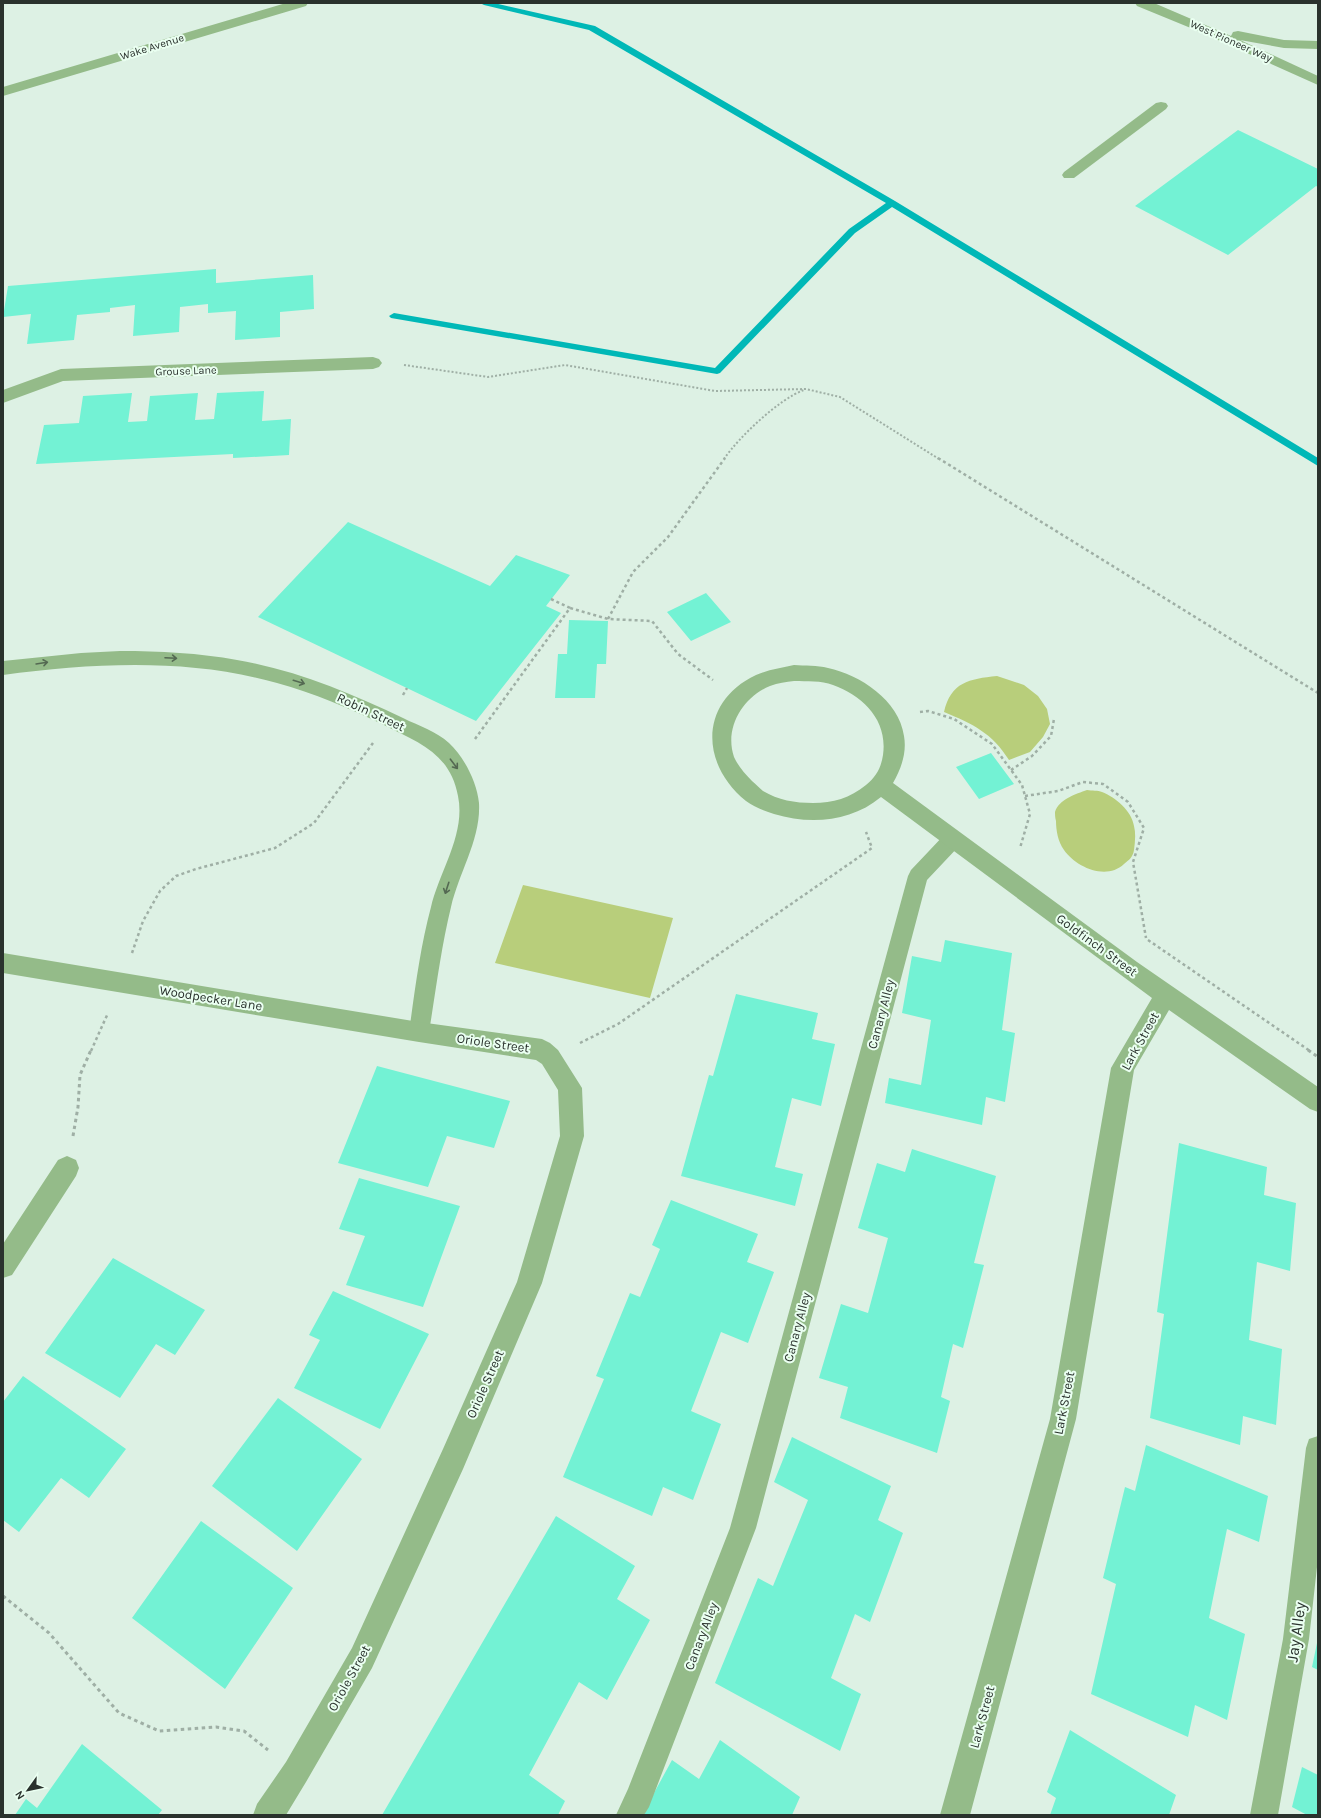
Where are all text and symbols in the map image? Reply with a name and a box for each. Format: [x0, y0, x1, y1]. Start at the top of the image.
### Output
street label: West Pioneer Way [1188, 17, 1274, 65]
street label: Wake Avenue [118, 31, 186, 63]
street label: Grouse Lane [155, 363, 217, 379]
one-way arrow [164, 655, 177, 662]
one-way arrow [35, 659, 48, 667]
one-way arrow [292, 679, 305, 686]
street label: Robin Street [335, 690, 407, 734]
one-way arrow [450, 759, 458, 770]
one-way arrow [443, 881, 450, 894]
street label: Goldfinch Street [1054, 911, 1140, 979]
street label: Canary Alley [865, 978, 897, 1050]
street label: Woodpecker Lane [159, 982, 264, 1014]
street label: Lark Street [1118, 1009, 1162, 1073]
street label: Oriole Street [456, 1030, 530, 1056]
street label: Canary Alley [781, 1291, 813, 1363]
street label: Oriole Street [463, 1347, 507, 1420]
street label: Lark Street [1051, 1370, 1077, 1436]
street label: Canary Alley [681, 1600, 721, 1672]
street label: Jay Alley [1282, 1600, 1310, 1663]
street label: Oriole Street [325, 1642, 373, 1714]
street label: Lark Street [966, 1684, 998, 1750]
north arrow [8, 1770, 48, 1810]
text: N [12, 1788, 28, 1802]

